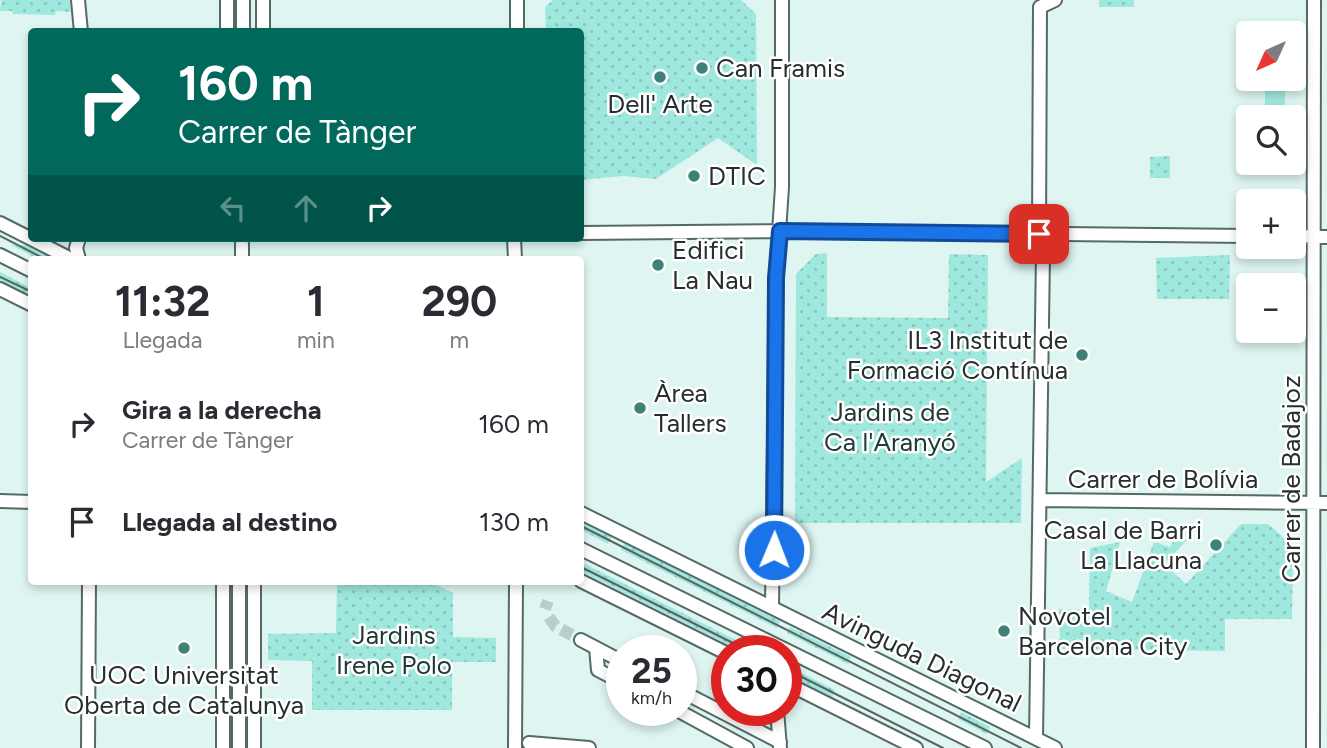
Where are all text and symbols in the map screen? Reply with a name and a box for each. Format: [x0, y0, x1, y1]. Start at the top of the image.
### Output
north arrow [1236, 21, 1306, 91]
map controls [1236, 21, 1306, 343]
place label: Can Framis [716, 52, 845, 84]
text: 160 m [178, 53, 313, 112]
icon: right [63, 56, 154, 147]
marker: Can Framis [694, 60, 710, 76]
marker: Dell' Arte [652, 69, 668, 85]
place label: Dell' Arte [607, 88, 713, 120]
button: search [1236, 105, 1306, 175]
text: Carrer de Tànger [178, 113, 416, 151]
place label: DTIC [708, 160, 766, 192]
marker: DTIC [686, 168, 702, 184]
icon: left [214, 189, 252, 227]
icon: ahead [287, 189, 325, 227]
icon: right [360, 189, 398, 227]
button: + [1236, 189, 1306, 259]
pin [1009, 204, 1069, 264]
icon: arrive [1020, 215, 1058, 253]
place label: Edifici La Nau [672, 234, 753, 296]
marker: Edifici La Nau [650, 257, 666, 273]
button: − [1236, 273, 1306, 343]
text: 11:32 [115, 276, 210, 327]
text: 1 [307, 276, 325, 327]
text: 290 [421, 276, 497, 327]
place label: IL3 Institut de Formació Contínua [847, 324, 1068, 386]
text: Llegada [123, 326, 203, 354]
text: min [297, 326, 335, 354]
text: m [450, 326, 469, 354]
marker: IL3 Institut de Formació Contínua [1074, 347, 1090, 363]
street label: Carrer de Badajoz [1275, 375, 1307, 583]
place label: Àrea Tallers [654, 377, 727, 439]
text: Gira a la derecha [122, 394, 322, 426]
park label: Jardins de Ca l'Aranyó [824, 396, 956, 458]
marker: Àrea Tallers [632, 400, 648, 416]
icon: right [63, 405, 101, 443]
text: 160 m [478, 408, 549, 440]
text: Carrer de Tànger [122, 426, 293, 454]
street label: Carrer de Bolívia [1068, 463, 1258, 495]
icon: arrive [63, 503, 101, 541]
text: Llegada al destino [122, 506, 337, 538]
text: 130 m [479, 506, 549, 538]
position arrow [737, 513, 811, 587]
place label: Casal de Barri La Llacuna [1044, 514, 1202, 576]
marker: Casal de Barri La Llacuna [1208, 537, 1224, 553]
street label: Avinguda Diagonal [817, 595, 1027, 719]
place label: Novotel Barcelona City [1018, 600, 1188, 662]
park label: Jardins Irene Polo [336, 619, 452, 681]
marker: Novotel Barcelona City [996, 623, 1012, 639]
speed limit sign: 30 [711, 635, 802, 726]
marker: UOC Universitat Oberta de Catalunya [176, 640, 192, 656]
text: 25 [631, 650, 672, 692]
place label: UOC Universitat Oberta de Catalunya [64, 659, 304, 721]
text: km/h [631, 687, 672, 709]

